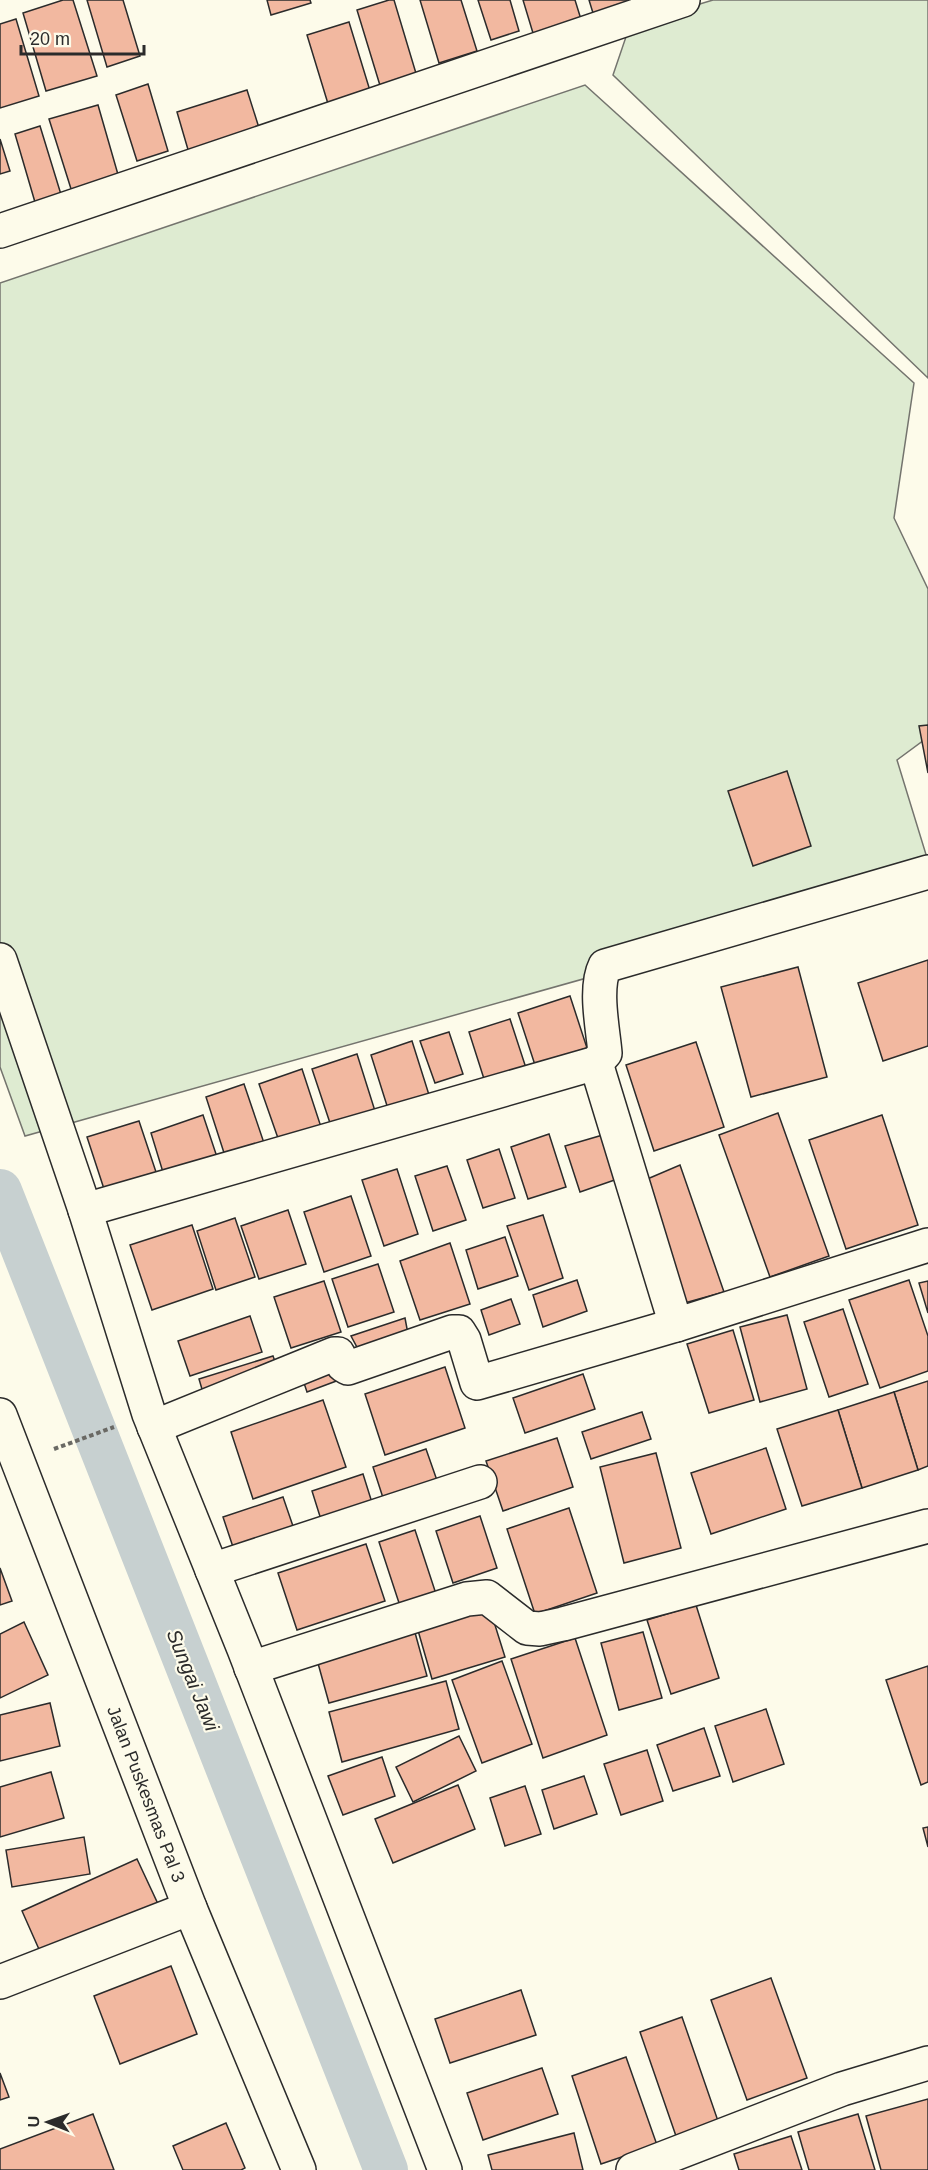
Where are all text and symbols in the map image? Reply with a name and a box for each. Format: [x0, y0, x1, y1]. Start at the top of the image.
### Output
scale bar [21, 18, 144, 56]
text: 20 m [30, 29, 70, 49]
water label: Sungai Jawi [163, 1626, 224, 1735]
street label: Jalan Puskesmas Pal 3 [103, 1703, 189, 1885]
north arrow [18, 2092, 78, 2152]
text: U [25, 2116, 42, 2128]

